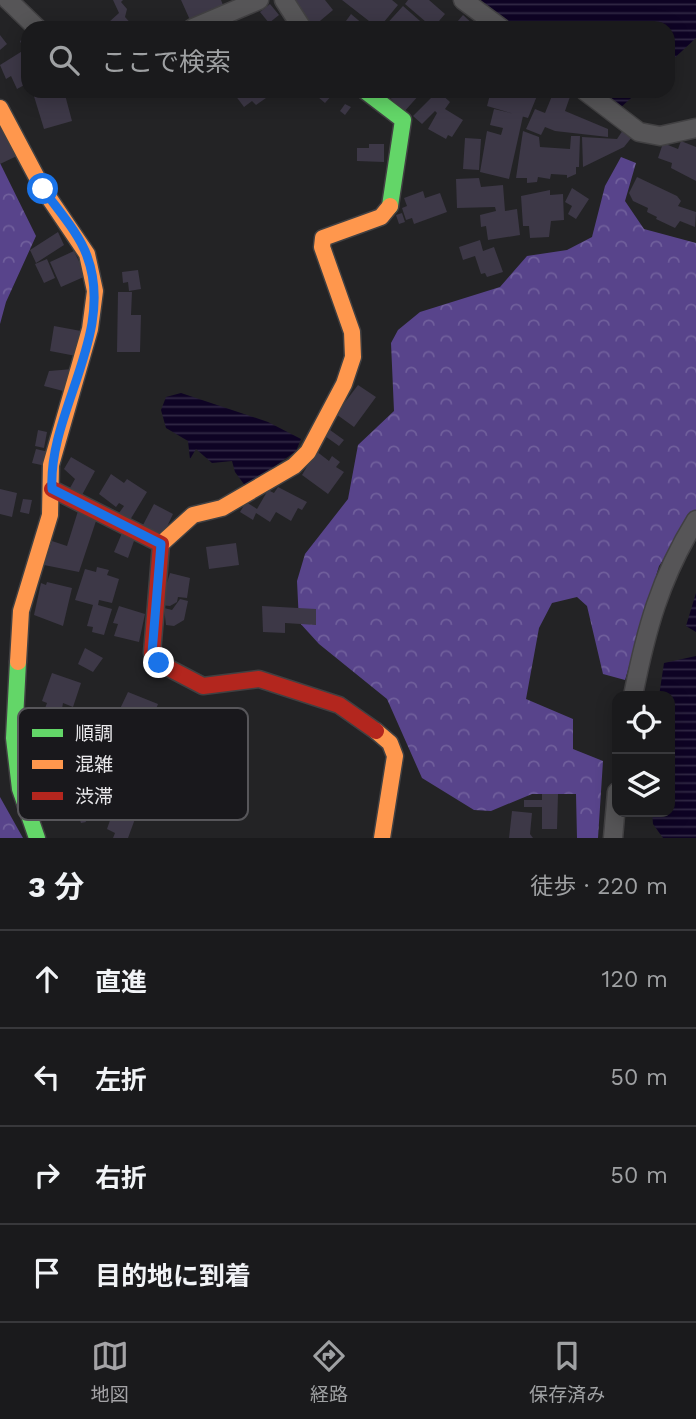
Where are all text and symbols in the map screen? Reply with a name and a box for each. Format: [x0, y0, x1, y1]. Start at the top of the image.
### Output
search box [21, 21, 675, 98]
icon: search [45, 41, 83, 79]
text: ここで検索 [101, 47, 231, 77]
route start [27, 173, 58, 204]
route end [143, 647, 174, 678]
map controls [612, 691, 675, 817]
button: locate [612, 691, 675, 754]
legend [18, 708, 248, 820]
text: 順調 [75, 722, 113, 745]
text: 混雑 [75, 753, 113, 776]
button: layers [612, 754, 675, 817]
text: 渋滞 [75, 785, 113, 808]
text: 3 分 [28, 869, 84, 904]
text: 徒歩 · 220 m [530, 873, 668, 900]
icon: ahead [28, 960, 66, 998]
text: 120 m [602, 966, 668, 993]
text: 直進 [95, 967, 147, 997]
icon: left [28, 1058, 66, 1096]
text: 50 m [611, 1064, 668, 1091]
text: 左折 [95, 1065, 147, 1095]
icon: right [28, 1156, 66, 1194]
text: 50 m [611, 1162, 668, 1189]
text: 右折 [95, 1163, 147, 1193]
icon: arrive [28, 1254, 66, 1292]
text: 目的地に到着 [95, 1261, 251, 1291]
tab: 地図 [91, 1337, 129, 1406]
tab: 経路 [310, 1337, 348, 1406]
tab: 保存済み [529, 1337, 605, 1406]

